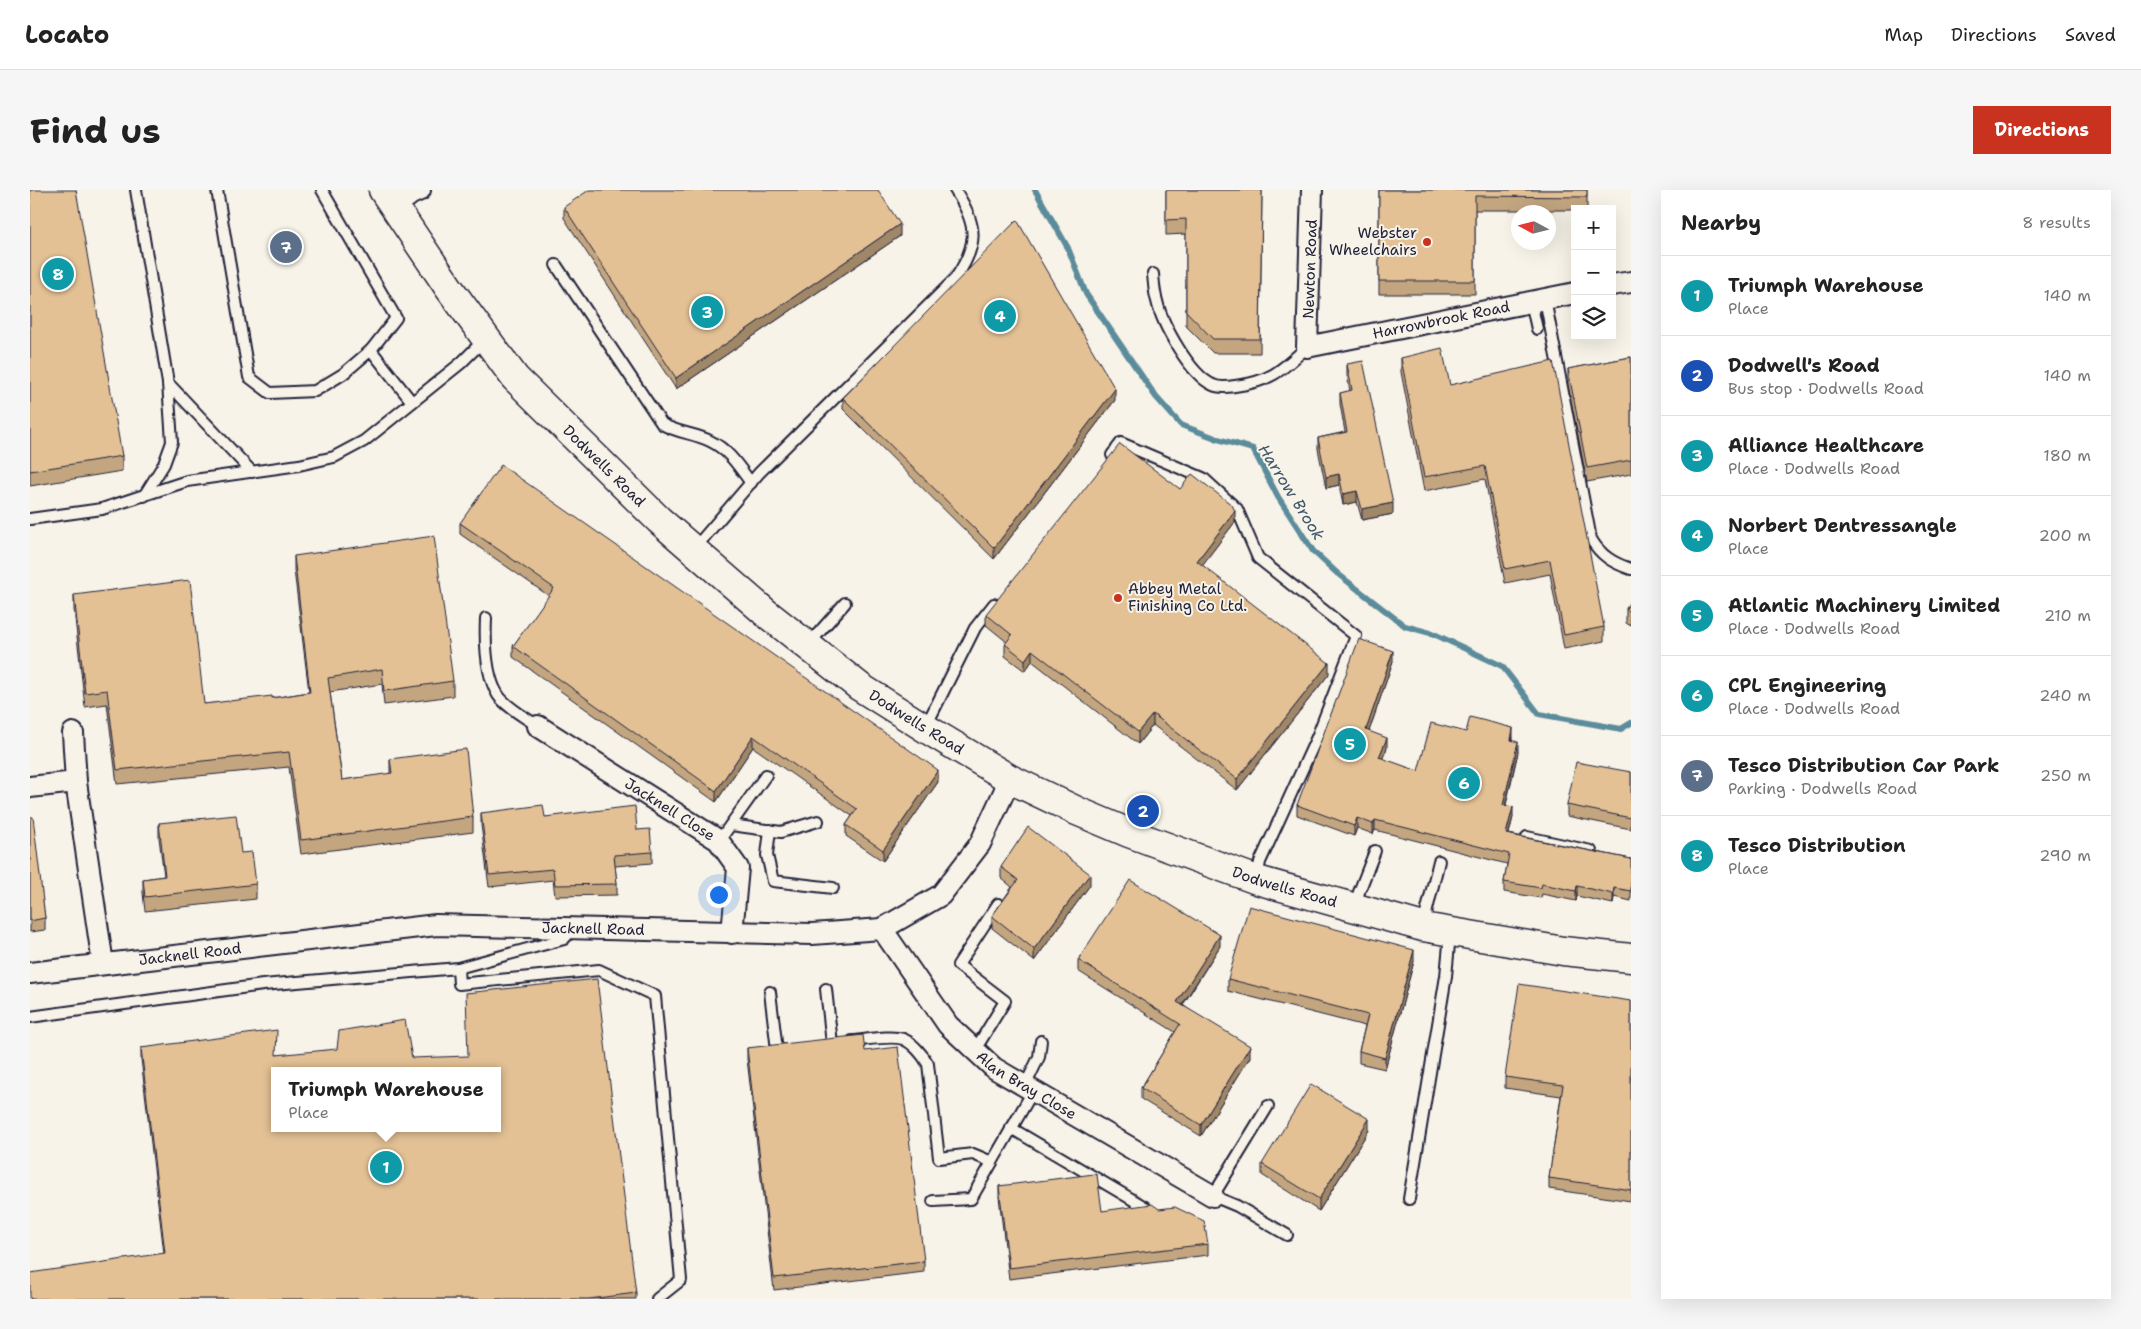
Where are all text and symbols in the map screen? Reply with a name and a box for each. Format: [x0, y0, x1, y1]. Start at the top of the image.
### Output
text: Locato [25, 19, 109, 51]
text: Map [1885, 23, 1923, 47]
text: Directions [1951, 23, 2037, 47]
text: Saved [2065, 23, 2116, 47]
button: Directions [1973, 106, 2111, 154]
text: Find us [30, 107, 161, 154]
north arrow [1511, 205, 1556, 250]
map controls [1571, 205, 1616, 340]
button: + [1571, 205, 1616, 250]
text: Nearby [1681, 209, 1761, 237]
text: 8 results [2022, 212, 2091, 233]
street label: Newton Road [1298, 218, 1322, 319]
place label: Webster Wheelchairs [1329, 223, 1417, 260]
pin: 7 [270, 228, 302, 266]
marker: Webster Wheelchairs [1421, 236, 1433, 248]
button: − [1571, 250, 1616, 295]
pin: 8 [42, 255, 74, 293]
text: Triumph Warehouse [1728, 273, 1924, 298]
text: 1 [1693, 285, 1701, 306]
text: 140 m [2044, 285, 2091, 306]
pin: 3 [691, 293, 723, 331]
button: layers [1571, 295, 1616, 340]
street label: Harrowbrook Road [1371, 296, 1512, 344]
pin: 4 [984, 297, 1016, 335]
text: Place [1728, 298, 1769, 319]
text: Dodwell's Road [1728, 353, 1880, 378]
text: 2 [1691, 365, 1703, 386]
text: 140 m [2044, 365, 2091, 386]
text: Bus stop · Dodwells Road [1728, 378, 1924, 399]
street label: Dodwells Road [558, 421, 650, 512]
text: Alliance Healthcare [1728, 433, 1924, 458]
water label: Harrow Brook [1254, 440, 1330, 544]
text: 3 [1691, 445, 1703, 466]
text: 180 m [2043, 445, 2091, 466]
text: Place · Dodwells Road [1728, 458, 1900, 479]
text: Norbert Dentressangle [1728, 513, 1957, 538]
text: 4 [1691, 525, 1703, 546]
text: 200 m [2039, 525, 2091, 546]
text: Place [1728, 538, 1769, 559]
place label: Abbey Metal Finishing Co Ltd. [1128, 579, 1247, 616]
marker: Abbey Metal Finishing Co Ltd. [1112, 592, 1124, 604]
text: Atlantic Machinery Limited [1728, 593, 2000, 618]
text: 5 [1692, 605, 1702, 626]
text: 210 m [2044, 605, 2091, 626]
text: Place · Dodwells Road [1728, 618, 1900, 639]
text: CPL Engineering [1728, 673, 1886, 698]
street label: Dodwells Road [865, 685, 968, 760]
text: 6 [1691, 685, 1703, 706]
text: 240 m [2039, 685, 2091, 706]
text: Place · Dodwells Road [1728, 698, 1900, 719]
pin: 5 [1334, 725, 1366, 763]
text: Tesco Distribution Car Park [1728, 753, 1999, 778]
pin: 6 [1448, 764, 1480, 802]
text: 7 [1691, 765, 1703, 786]
text: 250 m [2040, 765, 2091, 786]
street label: Jacknell Close [621, 773, 719, 846]
text: Parking · Dodwells Road [1728, 778, 1917, 799]
pin: 2 [1127, 792, 1159, 830]
text: Tesco Distribution [1728, 833, 1906, 858]
text: 8 [1691, 845, 1703, 866]
text: 290 m [2039, 845, 2091, 866]
text: Place [1728, 858, 1769, 879]
street label: Dodwells Road [1229, 862, 1340, 912]
your location [706, 882, 732, 908]
street label: Jacknell Road [541, 918, 645, 940]
street label: Jacknell Road [138, 938, 243, 970]
street label: Alan Bray Close [972, 1046, 1080, 1124]
popup [271, 1067, 501, 1132]
text: Triumph Warehouse [288, 1077, 484, 1102]
text: Place [288, 1102, 329, 1123]
pin: 1 [370, 1148, 402, 1186]

